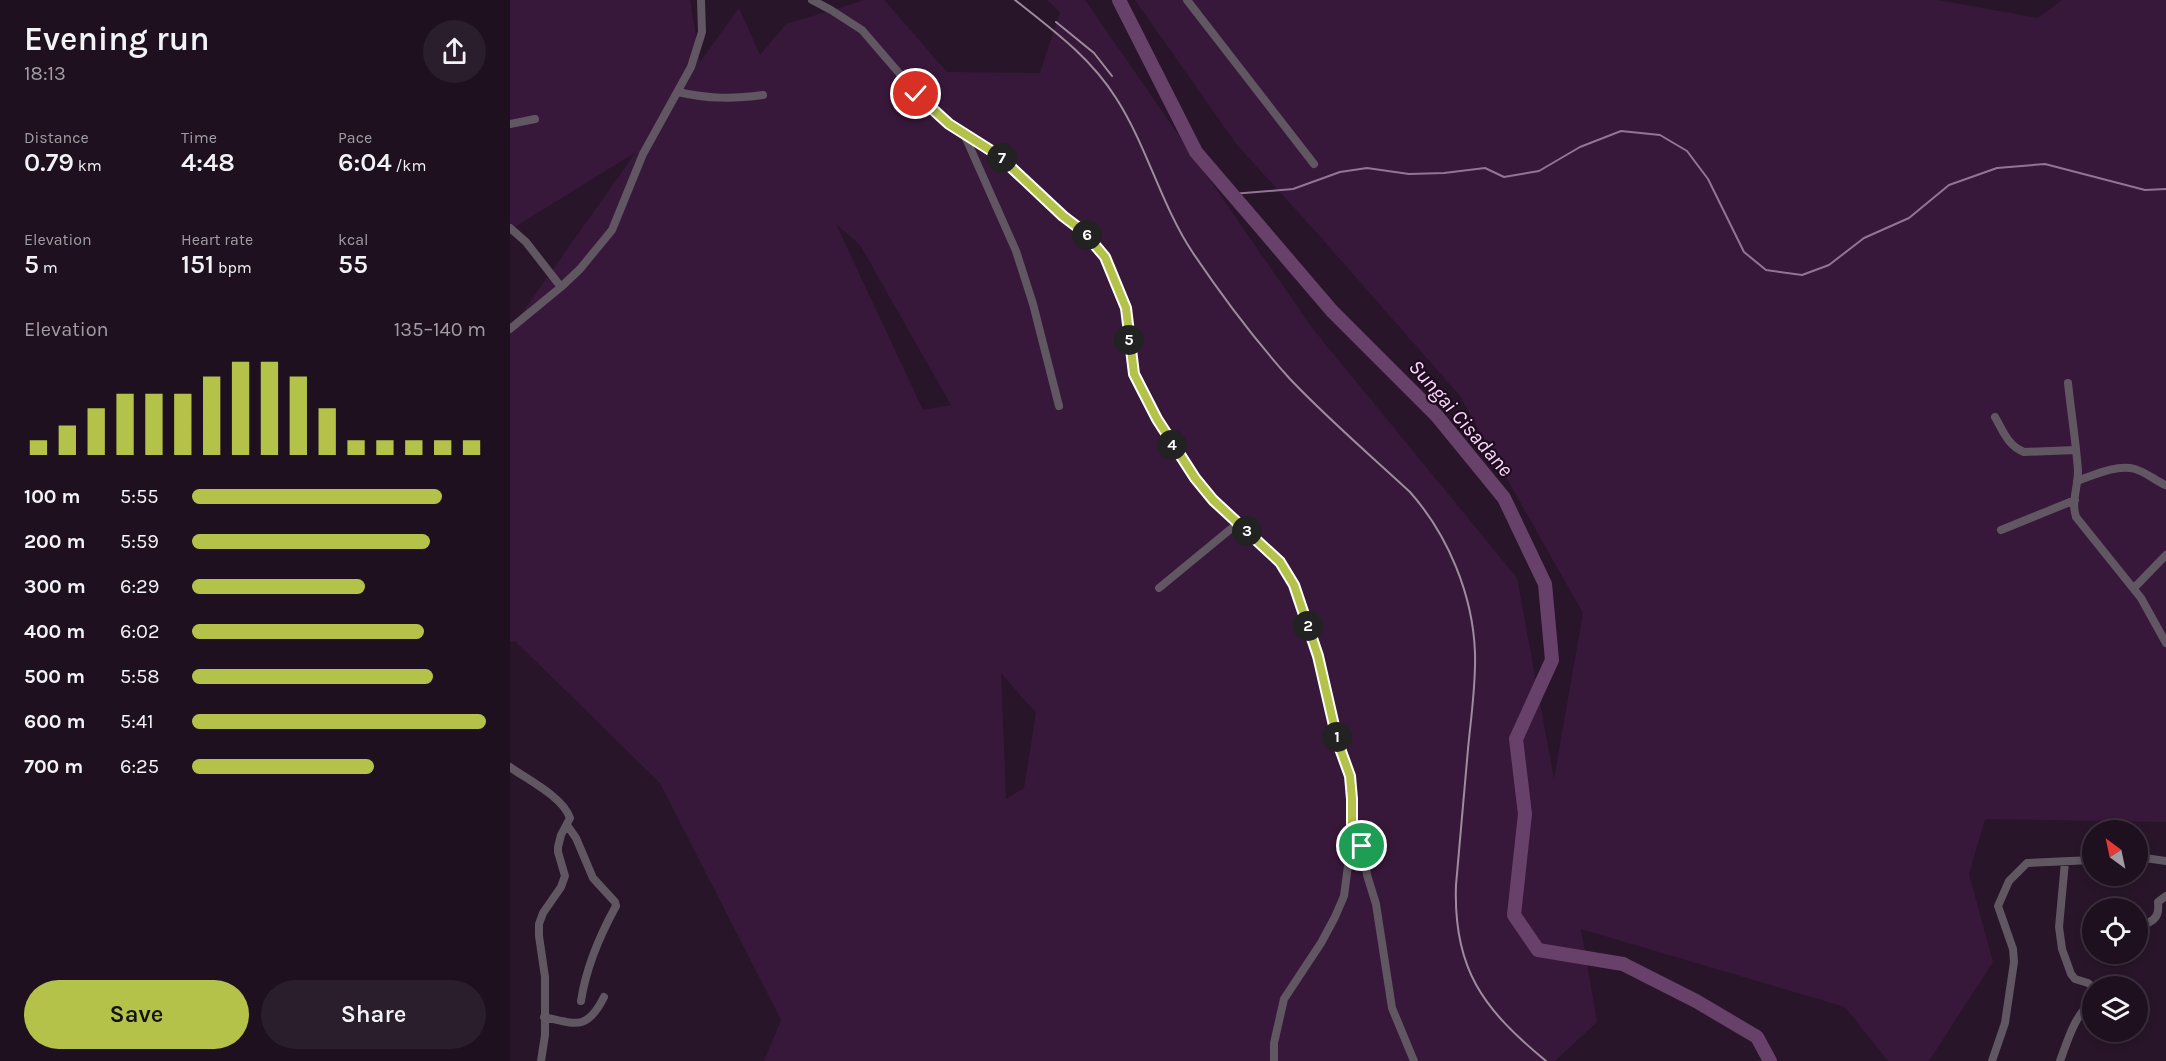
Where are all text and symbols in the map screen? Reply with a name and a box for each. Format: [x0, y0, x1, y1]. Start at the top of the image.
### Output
text: Evening run [24, 20, 210, 58]
button: share [423, 20, 486, 83]
text: 18:13 [24, 62, 66, 85]
pin [890, 68, 941, 119]
icon: check [899, 77, 932, 110]
text: Distance [24, 128, 89, 147]
text: Time [181, 128, 217, 147]
text: Pace [338, 128, 372, 147]
pin: 7 [987, 143, 1017, 173]
text: 0.79 [24, 147, 74, 178]
text: 4:48 [181, 147, 235, 178]
text: 6:04 [338, 147, 392, 178]
text: 7 [998, 148, 1006, 167]
text: km [74, 156, 102, 175]
text: /km [392, 156, 426, 175]
pin: 6 [1072, 220, 1102, 250]
text: 6 [1082, 225, 1092, 244]
text: Elevation [24, 230, 92, 249]
text: Heart rate [181, 230, 253, 249]
text: kcal [338, 230, 369, 249]
text: 5 [24, 249, 39, 280]
text: 151 [181, 249, 214, 280]
text: 55 [338, 249, 368, 280]
text: m [39, 258, 58, 277]
text: bpm [214, 258, 252, 277]
text: Elevation [24, 318, 109, 341]
text: 135–140 m [394, 318, 486, 341]
pin: 5 [1114, 325, 1144, 355]
text: 5 [1124, 330, 1134, 349]
water label: Sungai Cisadane [1404, 355, 1518, 481]
pin: 4 [1157, 430, 1187, 460]
text: 4 [1167, 435, 1177, 454]
text: 100 m [24, 485, 80, 508]
text: 5:55 [120, 485, 158, 508]
pin: 3 [1232, 516, 1262, 546]
text: 3 [1242, 521, 1252, 540]
text: 200 m [24, 530, 85, 553]
text: 5:59 [120, 530, 159, 553]
text: 300 m [24, 575, 86, 598]
text: 6:29 [120, 575, 159, 598]
pin: 2 [1293, 611, 1323, 641]
text: 2 [1303, 616, 1313, 635]
text: 400 m [24, 620, 85, 643]
text: 6:02 [120, 620, 160, 643]
text: 500 m [24, 665, 85, 688]
text: 5:58 [120, 665, 159, 688]
text: 600 m [24, 710, 85, 733]
text: 5:41 [120, 710, 154, 733]
pin: 1 [1322, 722, 1352, 752]
text: 1 [1334, 727, 1340, 746]
text: 700 m [24, 755, 83, 778]
text: 6:25 [120, 755, 159, 778]
pin [1336, 820, 1387, 871]
north arrow [2082, 820, 2148, 886]
map controls [2082, 820, 2148, 1042]
icon: arrive [1345, 829, 1378, 862]
button: locate [2082, 898, 2148, 964]
button: layers [2082, 976, 2148, 1042]
button: Save [24, 980, 249, 1049]
button: Share [261, 980, 486, 1049]

